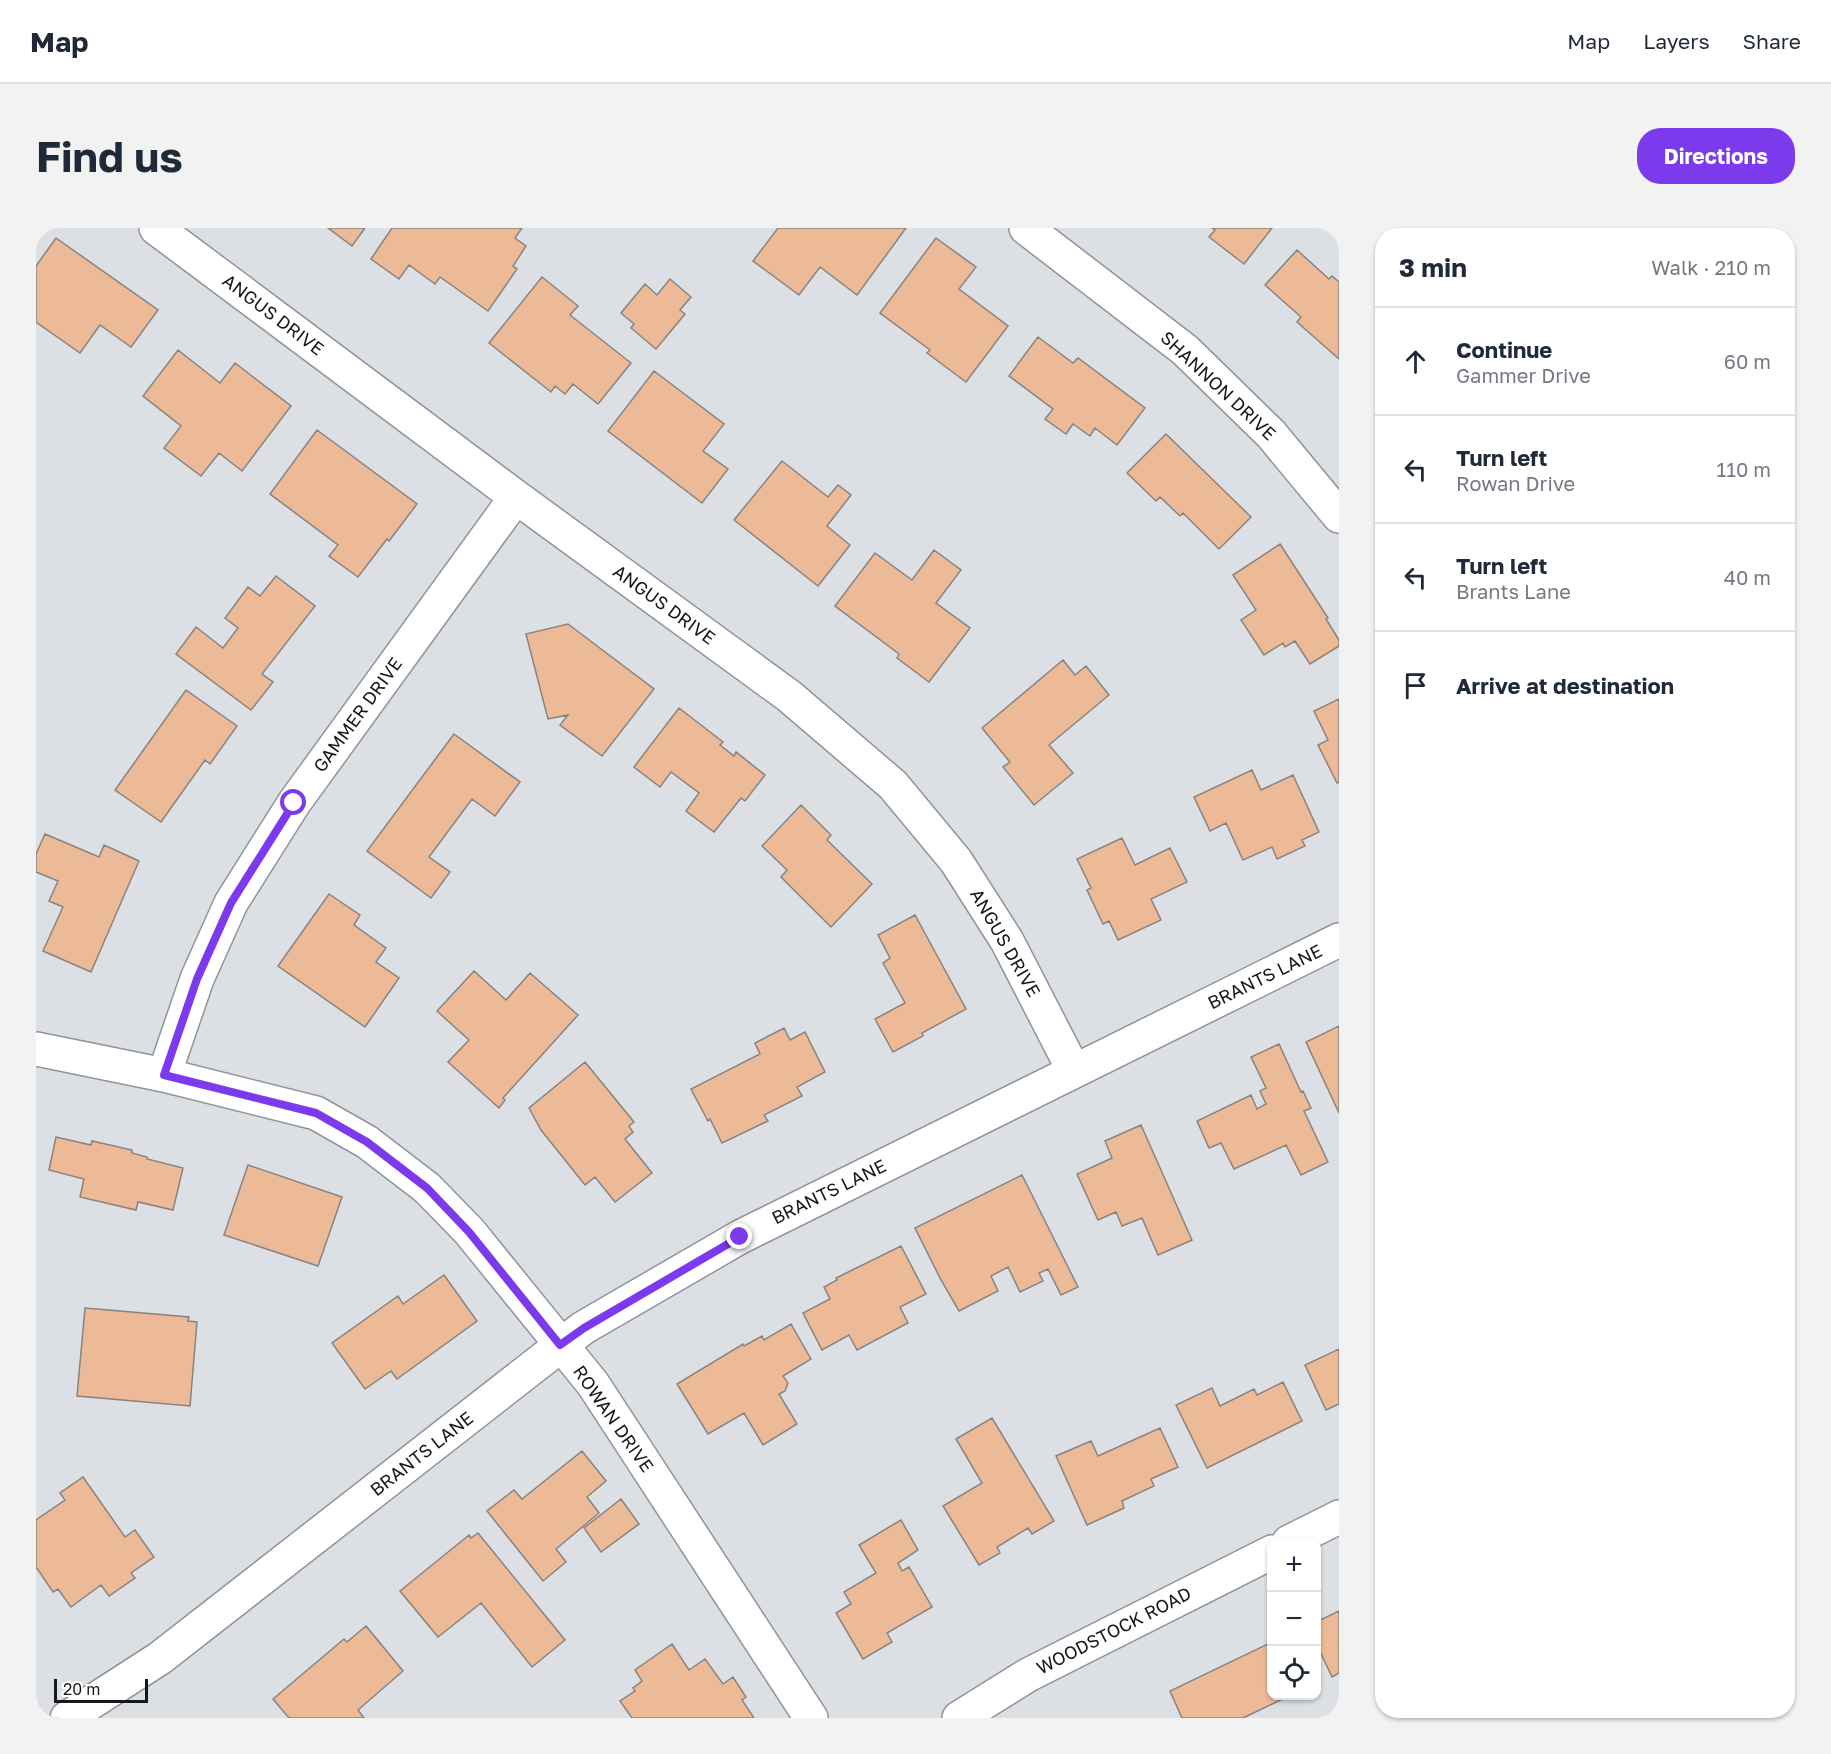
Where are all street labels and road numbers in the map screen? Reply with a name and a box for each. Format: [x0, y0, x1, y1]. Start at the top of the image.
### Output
street label: ANGUS DRIVE [219, 269, 329, 359]
street label: SHANNON DRIVE [1156, 326, 1281, 444]
street label: ANGUS DRIVE [609, 560, 720, 649]
street label: GAMMER DRIVE [308, 653, 406, 776]
street label: ANGUS DRIVE [966, 885, 1046, 1000]
street label: BRANTS LANE [1204, 939, 1325, 1013]
street label: BRANTS LANE [768, 1154, 889, 1228]
street label: ROWAN DRIVE [569, 1361, 659, 1476]
street label: BRANTS LANE [366, 1406, 477, 1500]
street label: WOODSTOCK ROAD [1032, 1582, 1195, 1679]

